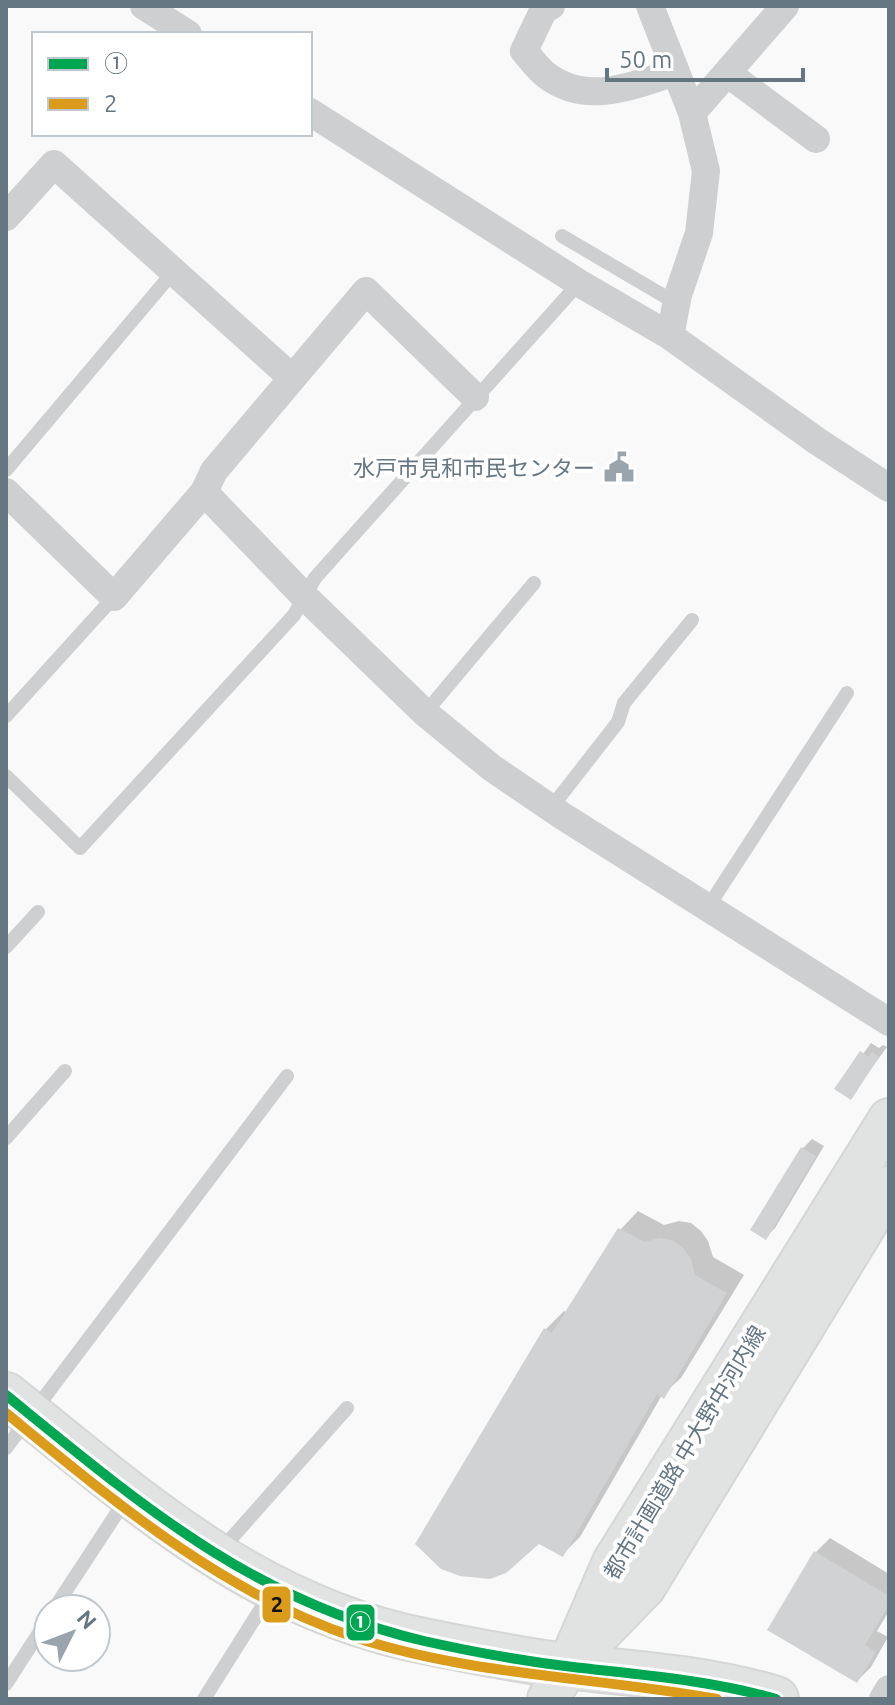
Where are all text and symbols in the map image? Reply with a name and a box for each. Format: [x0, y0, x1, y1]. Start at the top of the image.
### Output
legend [32, 32, 312, 136]
scale bar [607, 32, 803, 82]
text: 50 m [619, 46, 672, 73]
text: ① [104, 50, 128, 77]
text: 2 [104, 90, 118, 117]
public building icon: 水戸市見和市民センター [602, 450, 636, 484]
place label: 水戸市見和市民センター [353, 455, 595, 480]
street label: 都市計画道路 中大野中河内線 [598, 1321, 770, 1583]
line badge: 2 [261, 1585, 292, 1624]
text: 2 [271, 1591, 283, 1616]
north arrow [32, 1593, 112, 1673]
line badge: ① [345, 1603, 376, 1642]
text: N [72, 1605, 102, 1634]
text: ① [349, 1609, 371, 1634]

